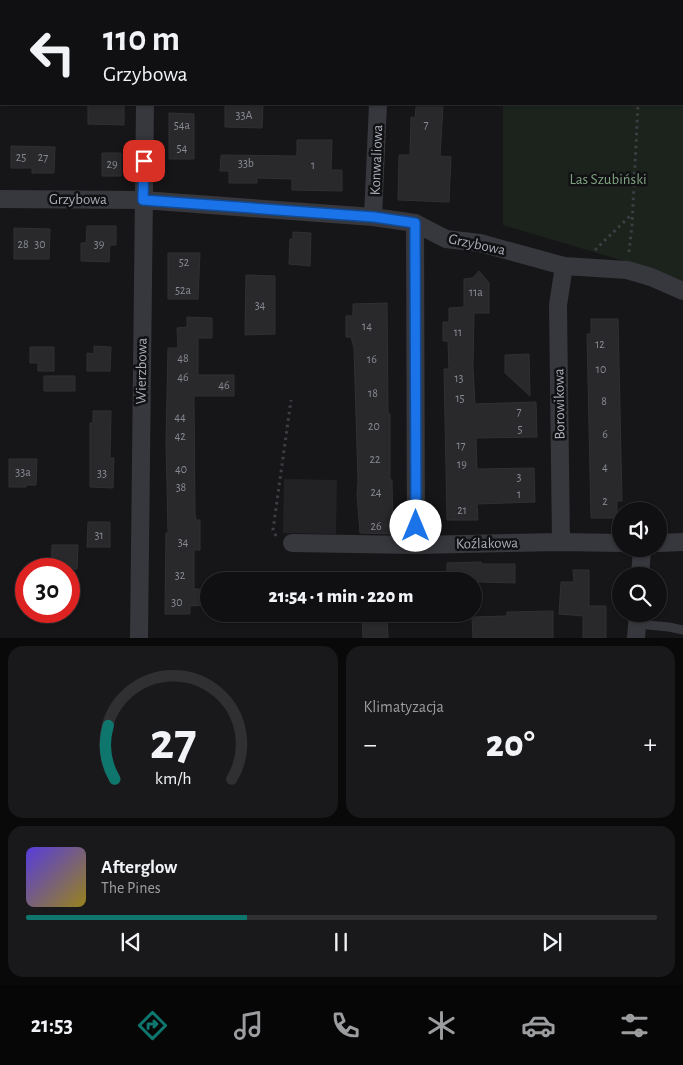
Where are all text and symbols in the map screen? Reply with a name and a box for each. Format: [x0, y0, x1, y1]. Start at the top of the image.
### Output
icon: left [20, 20, 85, 85]
text: 110 m [103, 22, 180, 57]
text: Grzybowa [103, 63, 188, 85]
house number: 33A [236, 109, 252, 121]
house number: 7 [423, 118, 429, 130]
house number: 54a [174, 119, 191, 131]
street label: Konwaliowa [368, 124, 385, 196]
pin [123, 140, 165, 182]
house number: 54 [177, 142, 188, 154]
icon: arrive [130, 147, 158, 175]
house number: 25 [16, 151, 26, 163]
house number: 27 [38, 151, 48, 163]
house number: 33b [238, 157, 254, 169]
house number: 29 [106, 158, 118, 170]
house number: 1 [311, 159, 315, 171]
park label: Las Szubiński [569, 172, 647, 187]
street label: Grzybowa [49, 192, 107, 207]
street label: Grzybowa [447, 231, 507, 258]
house number: 28 [17, 238, 29, 250]
house number: 30 [34, 238, 46, 250]
house number: 39 [94, 238, 105, 250]
house number: 52 [179, 256, 190, 268]
house number: 52a [175, 284, 191, 296]
house number: 11a [469, 286, 483, 298]
house number: 34 [255, 299, 266, 311]
house number: 14 [362, 320, 372, 332]
house number: 11 [454, 326, 462, 338]
street label: Wierzbowa [133, 338, 150, 404]
house number: 12 [595, 338, 605, 350]
house number: 48 [177, 352, 189, 364]
house number: 16 [367, 353, 377, 365]
house number: 10 [596, 363, 606, 375]
street label: Borowikowa [551, 368, 568, 440]
house number: 46 [177, 371, 189, 383]
house number: 13 [454, 372, 464, 384]
house number: 46 [218, 379, 230, 391]
house number: 18 [368, 387, 378, 399]
house number: 15 [455, 392, 465, 404]
house number: 8 [601, 395, 607, 407]
house number: 7 [516, 405, 522, 417]
house number: 44 [174, 411, 186, 423]
house number: 20 [368, 420, 380, 432]
house number: 5 [517, 423, 523, 435]
house number: 6 [602, 428, 608, 440]
house number: 42 [174, 430, 186, 442]
house number: 17 [456, 439, 466, 451]
house number: 22 [370, 453, 381, 465]
house number: 19 [457, 458, 467, 470]
house number: 4 [602, 461, 608, 473]
house number: 40 [175, 463, 187, 475]
house number: 33a [15, 466, 31, 478]
house number: 33 [97, 467, 107, 479]
house number: 3 [517, 471, 522, 483]
house number: 38 [176, 481, 187, 493]
house number: 24 [370, 486, 382, 498]
house number: 1 [517, 488, 521, 500]
house number: 2 [602, 495, 608, 507]
position arrow [389, 499, 441, 551]
map controls [612, 502, 667, 622]
button: sound [612, 502, 667, 557]
house number: 21 [457, 504, 467, 516]
house number: 26 [370, 520, 382, 532]
house number: 31 [94, 529, 104, 541]
street label: Koźlakowa [456, 535, 518, 552]
house number: 34 [178, 536, 189, 548]
speed limit sign: 30 [15, 558, 80, 623]
button: search [612, 567, 667, 622]
house number: 32 [175, 569, 186, 581]
text: 21:54 · 1 min · 220 m [269, 587, 413, 606]
house number: 30 [171, 596, 183, 608]
text: Klimatyzacja [364, 699, 444, 715]
text: 27 [149, 716, 196, 768]
text: 20° [486, 726, 535, 764]
text: − [364, 731, 377, 759]
text: + [644, 731, 657, 759]
text: km/h [154, 770, 191, 788]
text: Afterglow [101, 858, 177, 877]
text: The Pines [101, 880, 161, 896]
icon: previous [117, 928, 145, 956]
icon: pause [327, 928, 355, 956]
icon: next [538, 928, 566, 956]
icon: directions [135, 1008, 170, 1043]
icon: music [231, 1008, 266, 1043]
icon: phone [328, 1008, 363, 1043]
icon: climate [424, 1008, 459, 1043]
icon: car [521, 1008, 556, 1043]
icon: filters [617, 1008, 652, 1043]
text: 21:53 [31, 1014, 73, 1036]

